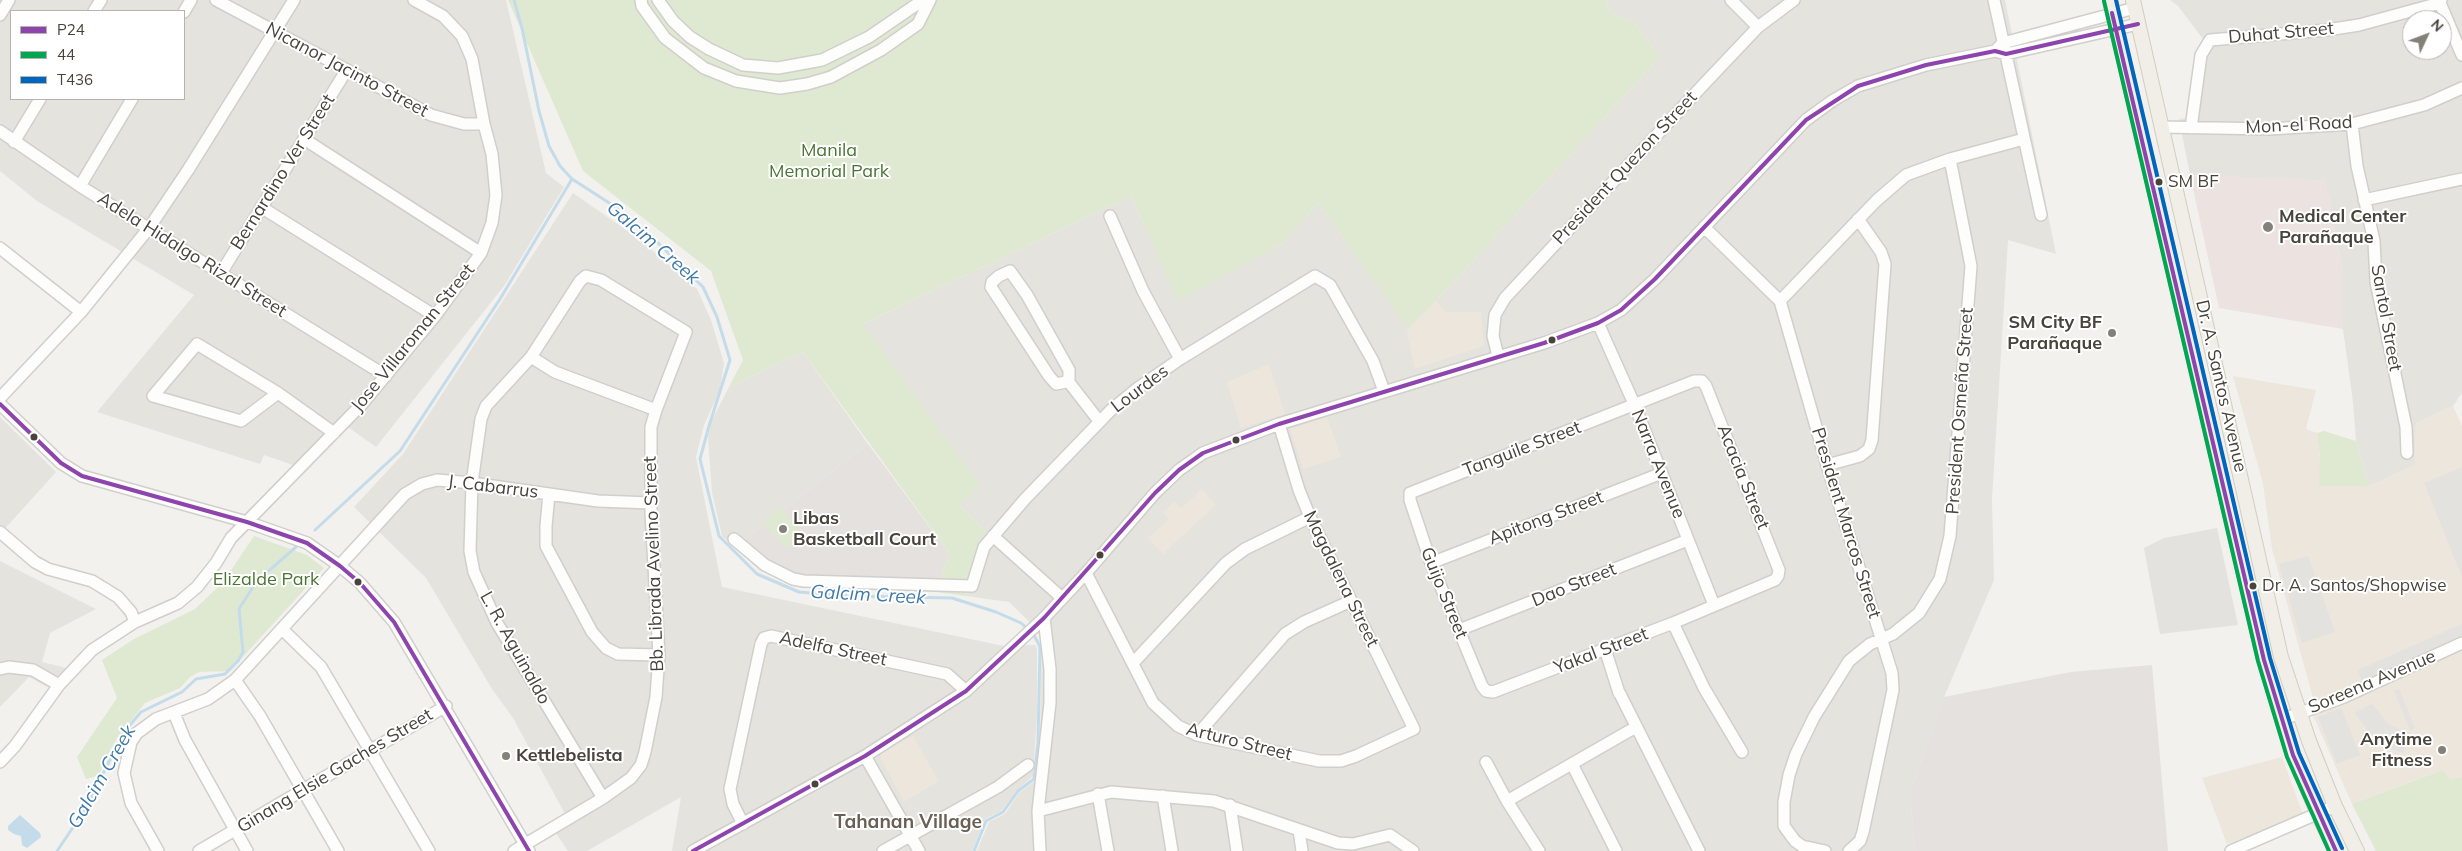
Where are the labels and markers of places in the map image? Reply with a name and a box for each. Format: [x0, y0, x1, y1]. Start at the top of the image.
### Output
place label: SM BF [2168, 172, 2219, 192]
marker: SM BF [2154, 177, 2164, 187]
place label: Medical Center Parañaque [2279, 206, 2406, 248]
marker: Medical Center Parañaque [2261, 220, 2275, 234]
place label: SM City BF Parañaque [2007, 312, 2102, 354]
marker: SM City BF Parañaque [2106, 327, 2118, 339]
unlabelled marker [1547, 335, 1557, 345]
unlabelled marker [29, 432, 39, 442]
unlabelled marker [1231, 435, 1241, 445]
place label: Libas Basketball Court [793, 508, 936, 550]
marker: Libas Basketball Court [777, 523, 789, 535]
unlabelled marker [1095, 550, 1105, 560]
place label: Dr. A. Santos/Shopwise [2262, 576, 2446, 596]
unlabelled marker [353, 577, 363, 587]
marker: Dr. A. Santos/Shopwise [2248, 581, 2258, 591]
place label: Anytime Fitness [2360, 729, 2432, 772]
marker: Anytime Fitness [2436, 744, 2448, 756]
place label: Kettlebelista [516, 745, 623, 767]
marker: Kettlebelista [500, 750, 512, 762]
unlabelled marker [810, 779, 820, 789]

